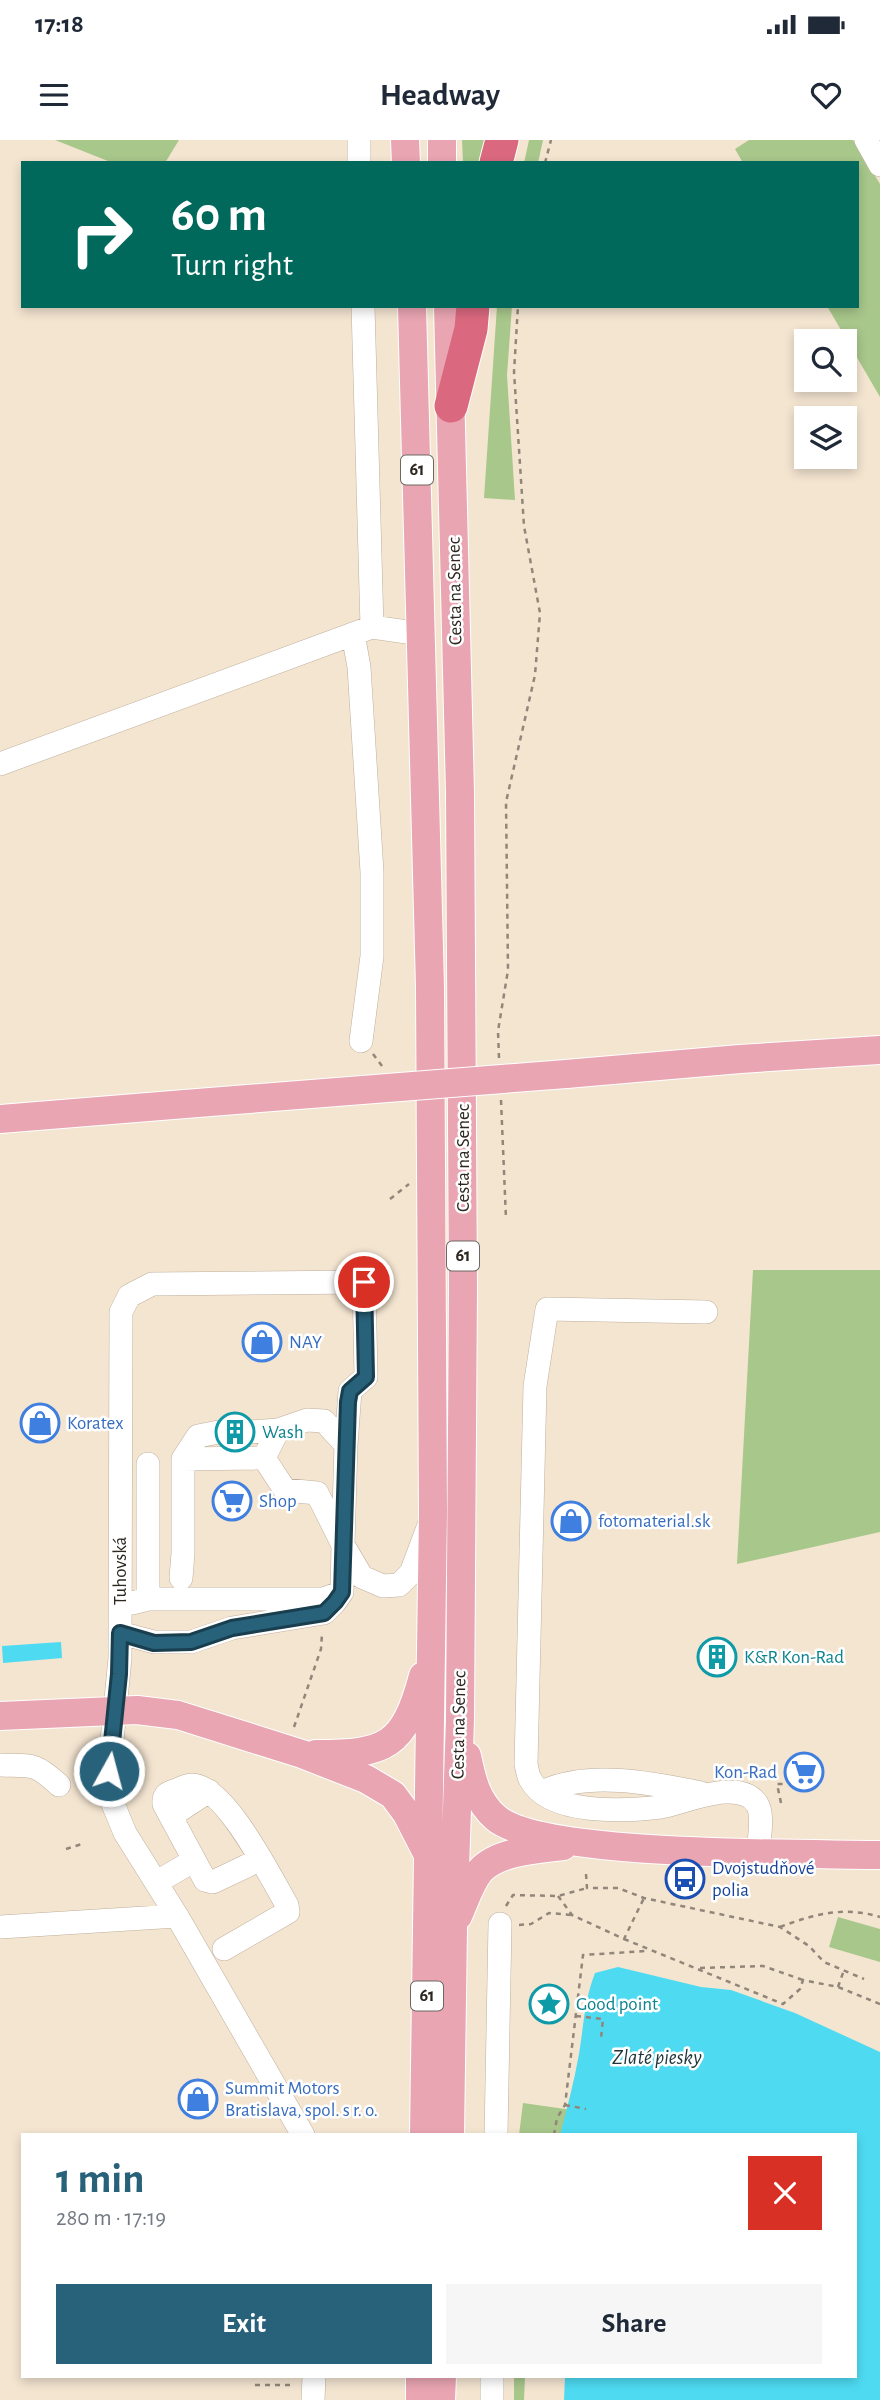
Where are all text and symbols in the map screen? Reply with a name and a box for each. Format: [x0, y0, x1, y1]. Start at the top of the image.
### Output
text: 17:18 [35, 11, 84, 37]
icon: menu [35, 76, 73, 114]
icon: heart [807, 76, 845, 114]
text: Headway [380, 79, 500, 111]
icon: right [56, 189, 147, 280]
text: 60 m [171, 191, 267, 240]
text: Turn right [171, 249, 293, 281]
map controls [794, 329, 857, 469]
button: search [794, 329, 857, 392]
button: layers [794, 406, 857, 469]
road number: 61 [401, 456, 433, 484]
street label: Cesta na Senec [445, 537, 465, 645]
street label: Cesta na Senec [454, 1104, 473, 1212]
road number: 61 [447, 1241, 479, 1270]
pin [334, 1252, 394, 1312]
icon: arrive [345, 1263, 383, 1301]
shop icon: NAY [241, 1321, 283, 1363]
place label: NAY [289, 1333, 322, 1352]
shop icon: Koratex [19, 1402, 61, 1444]
building icon: Wash [214, 1411, 256, 1453]
place label: Koratex [67, 1414, 124, 1433]
place label: Wash [262, 1423, 304, 1442]
supermarket icon: Shop [211, 1480, 253, 1522]
place label: Shop [259, 1492, 297, 1511]
shop icon: fotomaterial.sk [550, 1500, 592, 1542]
place label: fotomaterial.sk [598, 1512, 711, 1531]
street label: Tuhovská [111, 1536, 130, 1605]
building icon: K&R Kon-Rad [696, 1636, 738, 1678]
place label: K&R Kon-Rad [744, 1648, 844, 1667]
street label: Cesta na Senec [449, 1671, 469, 1779]
position arrow [72, 1734, 146, 1808]
supermarket icon: Kon-Rad [783, 1751, 825, 1793]
place label: Kon-Rad [714, 1763, 777, 1782]
bus stop icon: Dvojstudňové polia [664, 1858, 706, 1900]
place label: Dvojstudňové polia [712, 1859, 814, 1900]
road number: 61 [411, 1982, 443, 2010]
place icon: Good point [528, 1983, 570, 2025]
place label: Good point [576, 1995, 658, 2014]
water label: Zlaté piesky [612, 2047, 702, 2069]
shop icon: Summit Motors Bratislava, spol. s r. o. [177, 2078, 219, 2120]
place label: Summit Motors Bratislava, spol. s r. o. [225, 2079, 378, 2120]
button: close [748, 2156, 822, 2230]
text: 1 min [56, 2158, 145, 2200]
text: 280 m · 17:19 [56, 2207, 166, 2230]
button: Exit [56, 2284, 432, 2364]
button: Share [446, 2284, 822, 2364]

